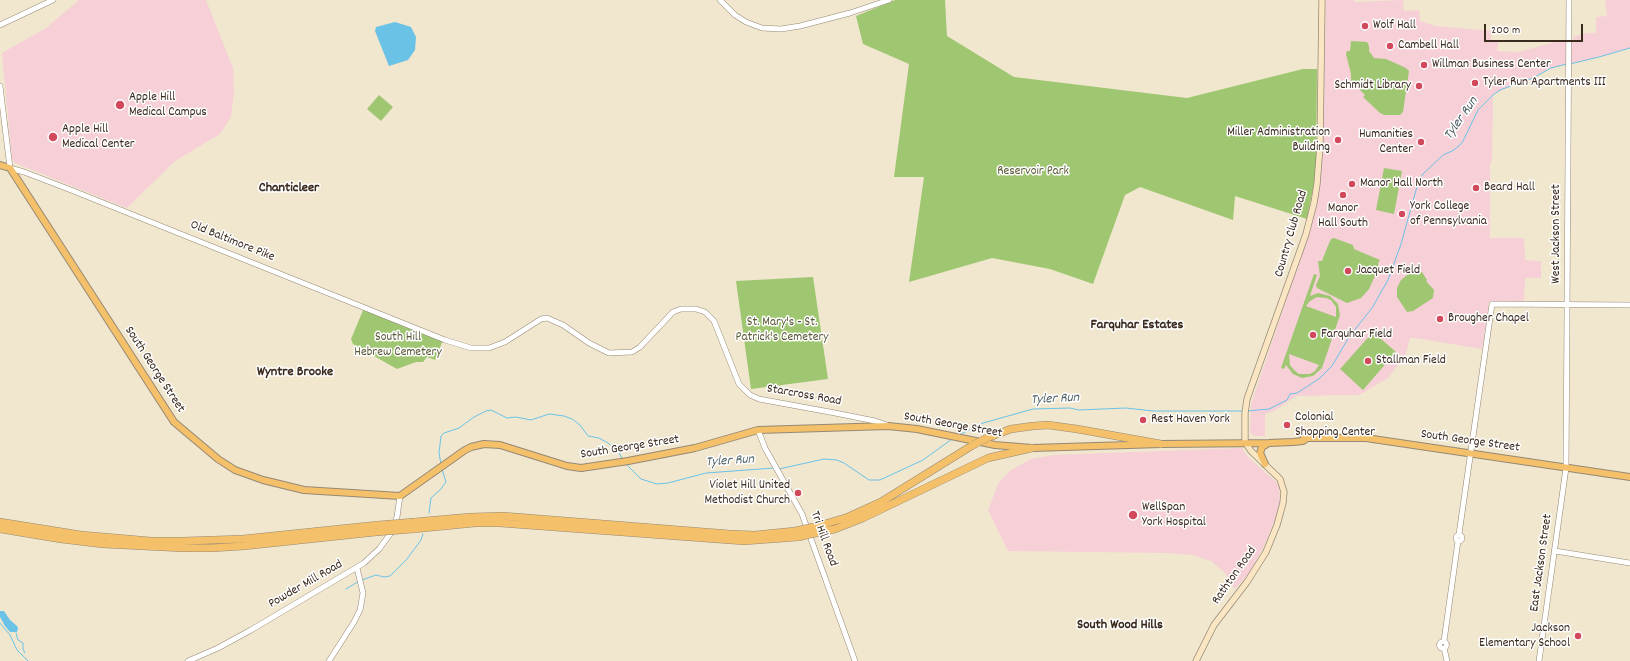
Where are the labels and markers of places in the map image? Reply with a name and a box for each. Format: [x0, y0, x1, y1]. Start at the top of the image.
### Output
place label: Wolf Hall [1373, 18, 1416, 34]
marker: Wolf Hall [1360, 21, 1370, 31]
place label: Cambell Hall [1398, 38, 1459, 54]
marker: Cambell Hall [1385, 41, 1395, 51]
place label: Willman Business Center [1432, 57, 1551, 73]
marker: Willman Business Center [1419, 60, 1429, 70]
place label: Tyler Run Apartments III [1483, 75, 1606, 91]
place label: Schmidt Library [1335, 78, 1411, 94]
marker: Tyler Run Apartments III [1470, 78, 1480, 88]
marker: Schmidt Library [1414, 81, 1424, 91]
place label: Apple Hill Medical Campus [129, 90, 207, 121]
marker: Apple Hill Medical Campus [114, 99, 126, 111]
place label: Apple Hill Medical Center [62, 122, 135, 153]
place label: Miller Administration Building [1227, 125, 1330, 156]
place label: Humanities Center [1359, 127, 1413, 158]
marker: Apple Hill Medical Center [47, 131, 59, 143]
marker: Miller Administration Building [1333, 135, 1343, 145]
marker: Humanities Center [1416, 137, 1426, 147]
place label: Manor Hall North [1360, 176, 1443, 192]
marker: Manor Hall North [1347, 179, 1357, 189]
place label: Beard Hall [1484, 180, 1535, 196]
marker: Beard Hall [1471, 183, 1481, 193]
marker: Manor Hall South [1338, 190, 1348, 200]
place label: York College of Pennsylvania [1410, 199, 1487, 230]
place label: Manor Hall South [1318, 201, 1368, 232]
marker: York College of Pennsylvania [1397, 209, 1407, 219]
place label: Jacquet Field [1356, 263, 1420, 279]
marker: Jacquet Field [1343, 266, 1353, 276]
place label: Brougher Chapel [1448, 311, 1529, 327]
marker: Brougher Chapel [1435, 314, 1445, 324]
place label: Farquhar Field [1321, 327, 1392, 343]
marker: Farquhar Field [1308, 330, 1318, 340]
place label: Stallman Field [1376, 353, 1446, 369]
marker: Stallman Field [1363, 356, 1373, 366]
place label: Colonial Shopping Center [1295, 410, 1375, 441]
place label: Rest Haven York [1151, 412, 1230, 428]
marker: Rest Haven York [1138, 415, 1148, 425]
marker: Colonial Shopping Center [1282, 420, 1292, 430]
place label: Violet Hill United Methodist Church [704, 478, 790, 509]
marker: Violet Hill United Methodist Church [793, 488, 803, 498]
place label: WellSpan York Hospital [1142, 500, 1206, 531]
marker: WellSpan York Hospital [1127, 509, 1139, 521]
place label: Jackson Elementary School [1479, 621, 1570, 652]
marker: Jackson Elementary School [1573, 631, 1583, 641]

